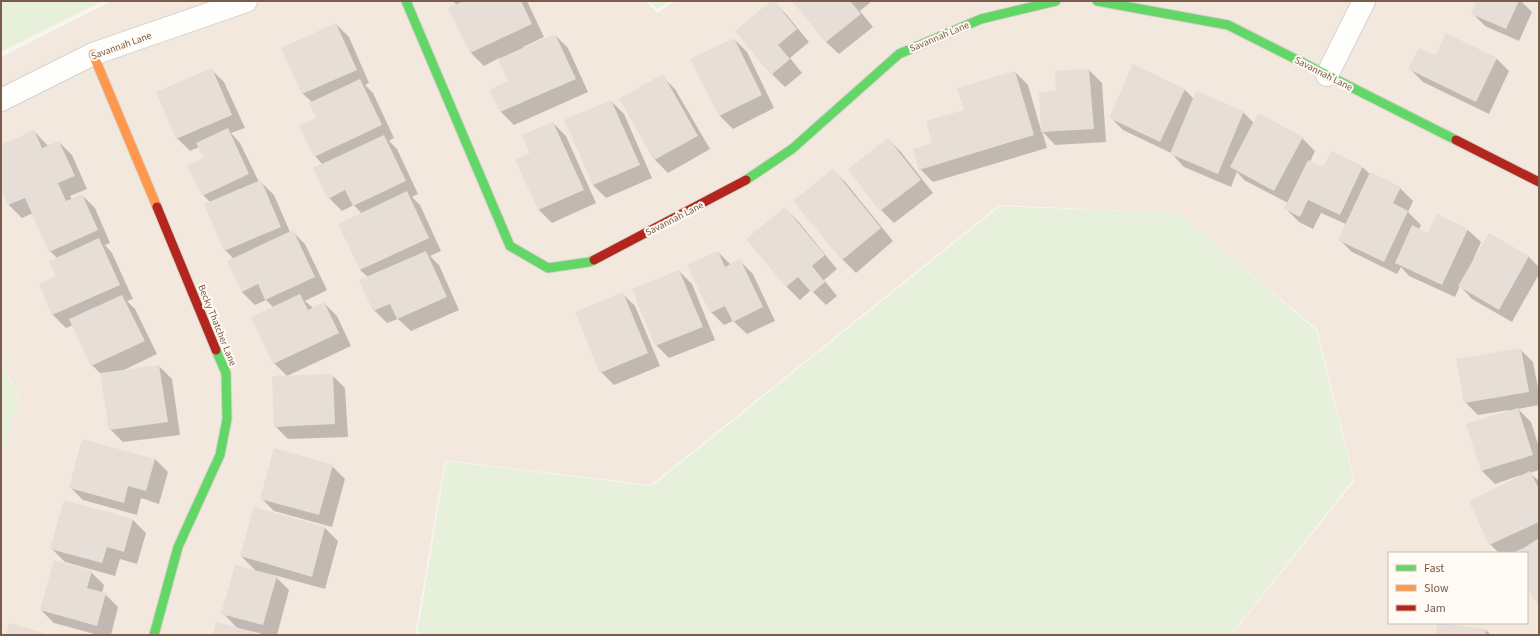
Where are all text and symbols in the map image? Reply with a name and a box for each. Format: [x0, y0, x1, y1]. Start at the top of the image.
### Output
street label: Savannah Lane [907, 18, 971, 56]
street label: Savannah Lane [89, 28, 154, 63]
street label: Savannah Lane [1292, 53, 1355, 95]
street label: Savannah Lane [643, 198, 706, 240]
street label: Becky Thatcher Lane [194, 283, 240, 368]
legend [1388, 552, 1528, 624]
text: Fast [1424, 560, 1444, 577]
text: Slow [1424, 580, 1449, 597]
text: Jam [1424, 600, 1446, 617]

